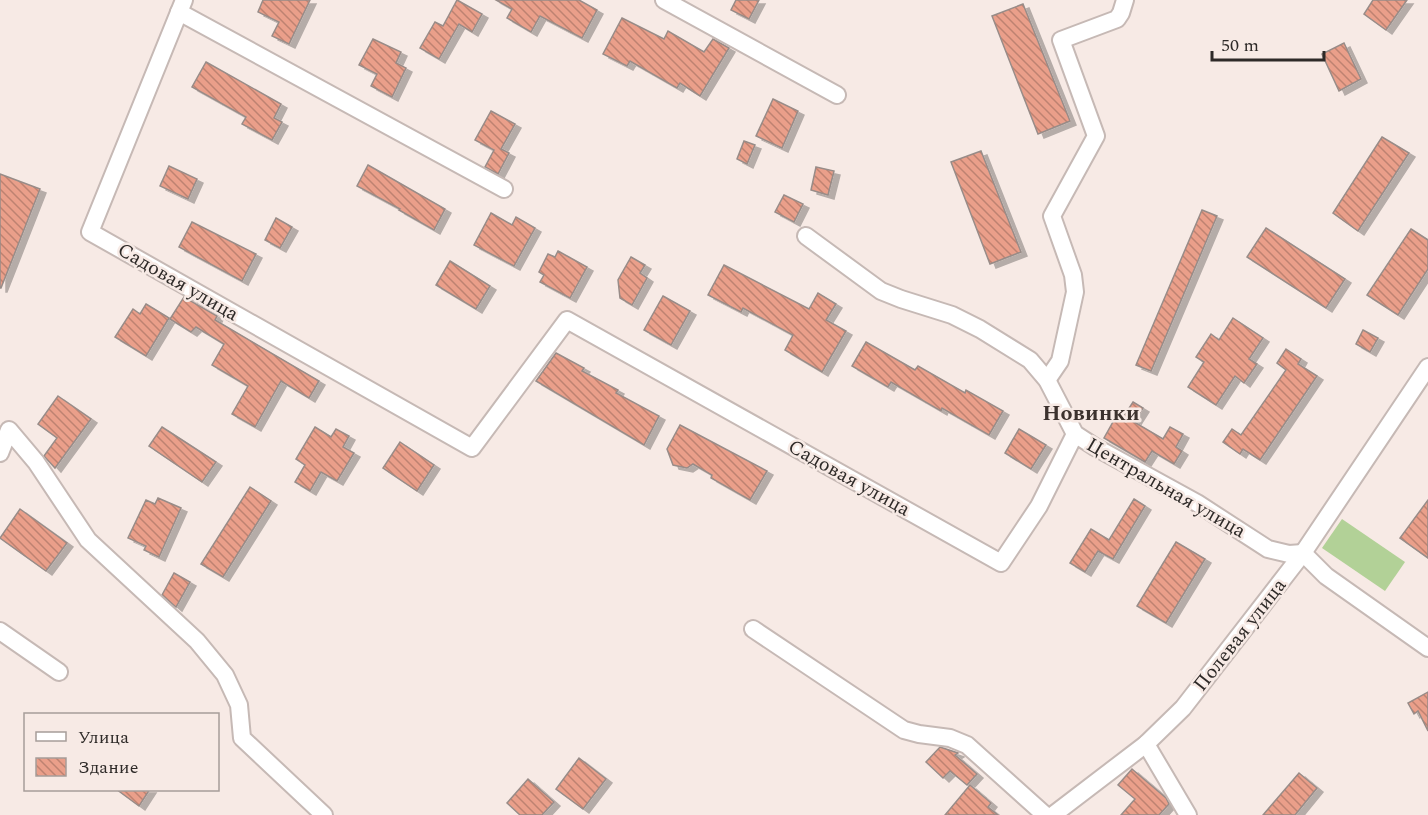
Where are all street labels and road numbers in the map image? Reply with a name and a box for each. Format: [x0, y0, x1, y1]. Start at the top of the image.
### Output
street label: Садовая улица [112, 235, 245, 329]
street label: Центральная улица [1080, 430, 1252, 546]
street label: Садовая улица [782, 432, 916, 524]
street label: Полевая улица [1186, 572, 1294, 698]

